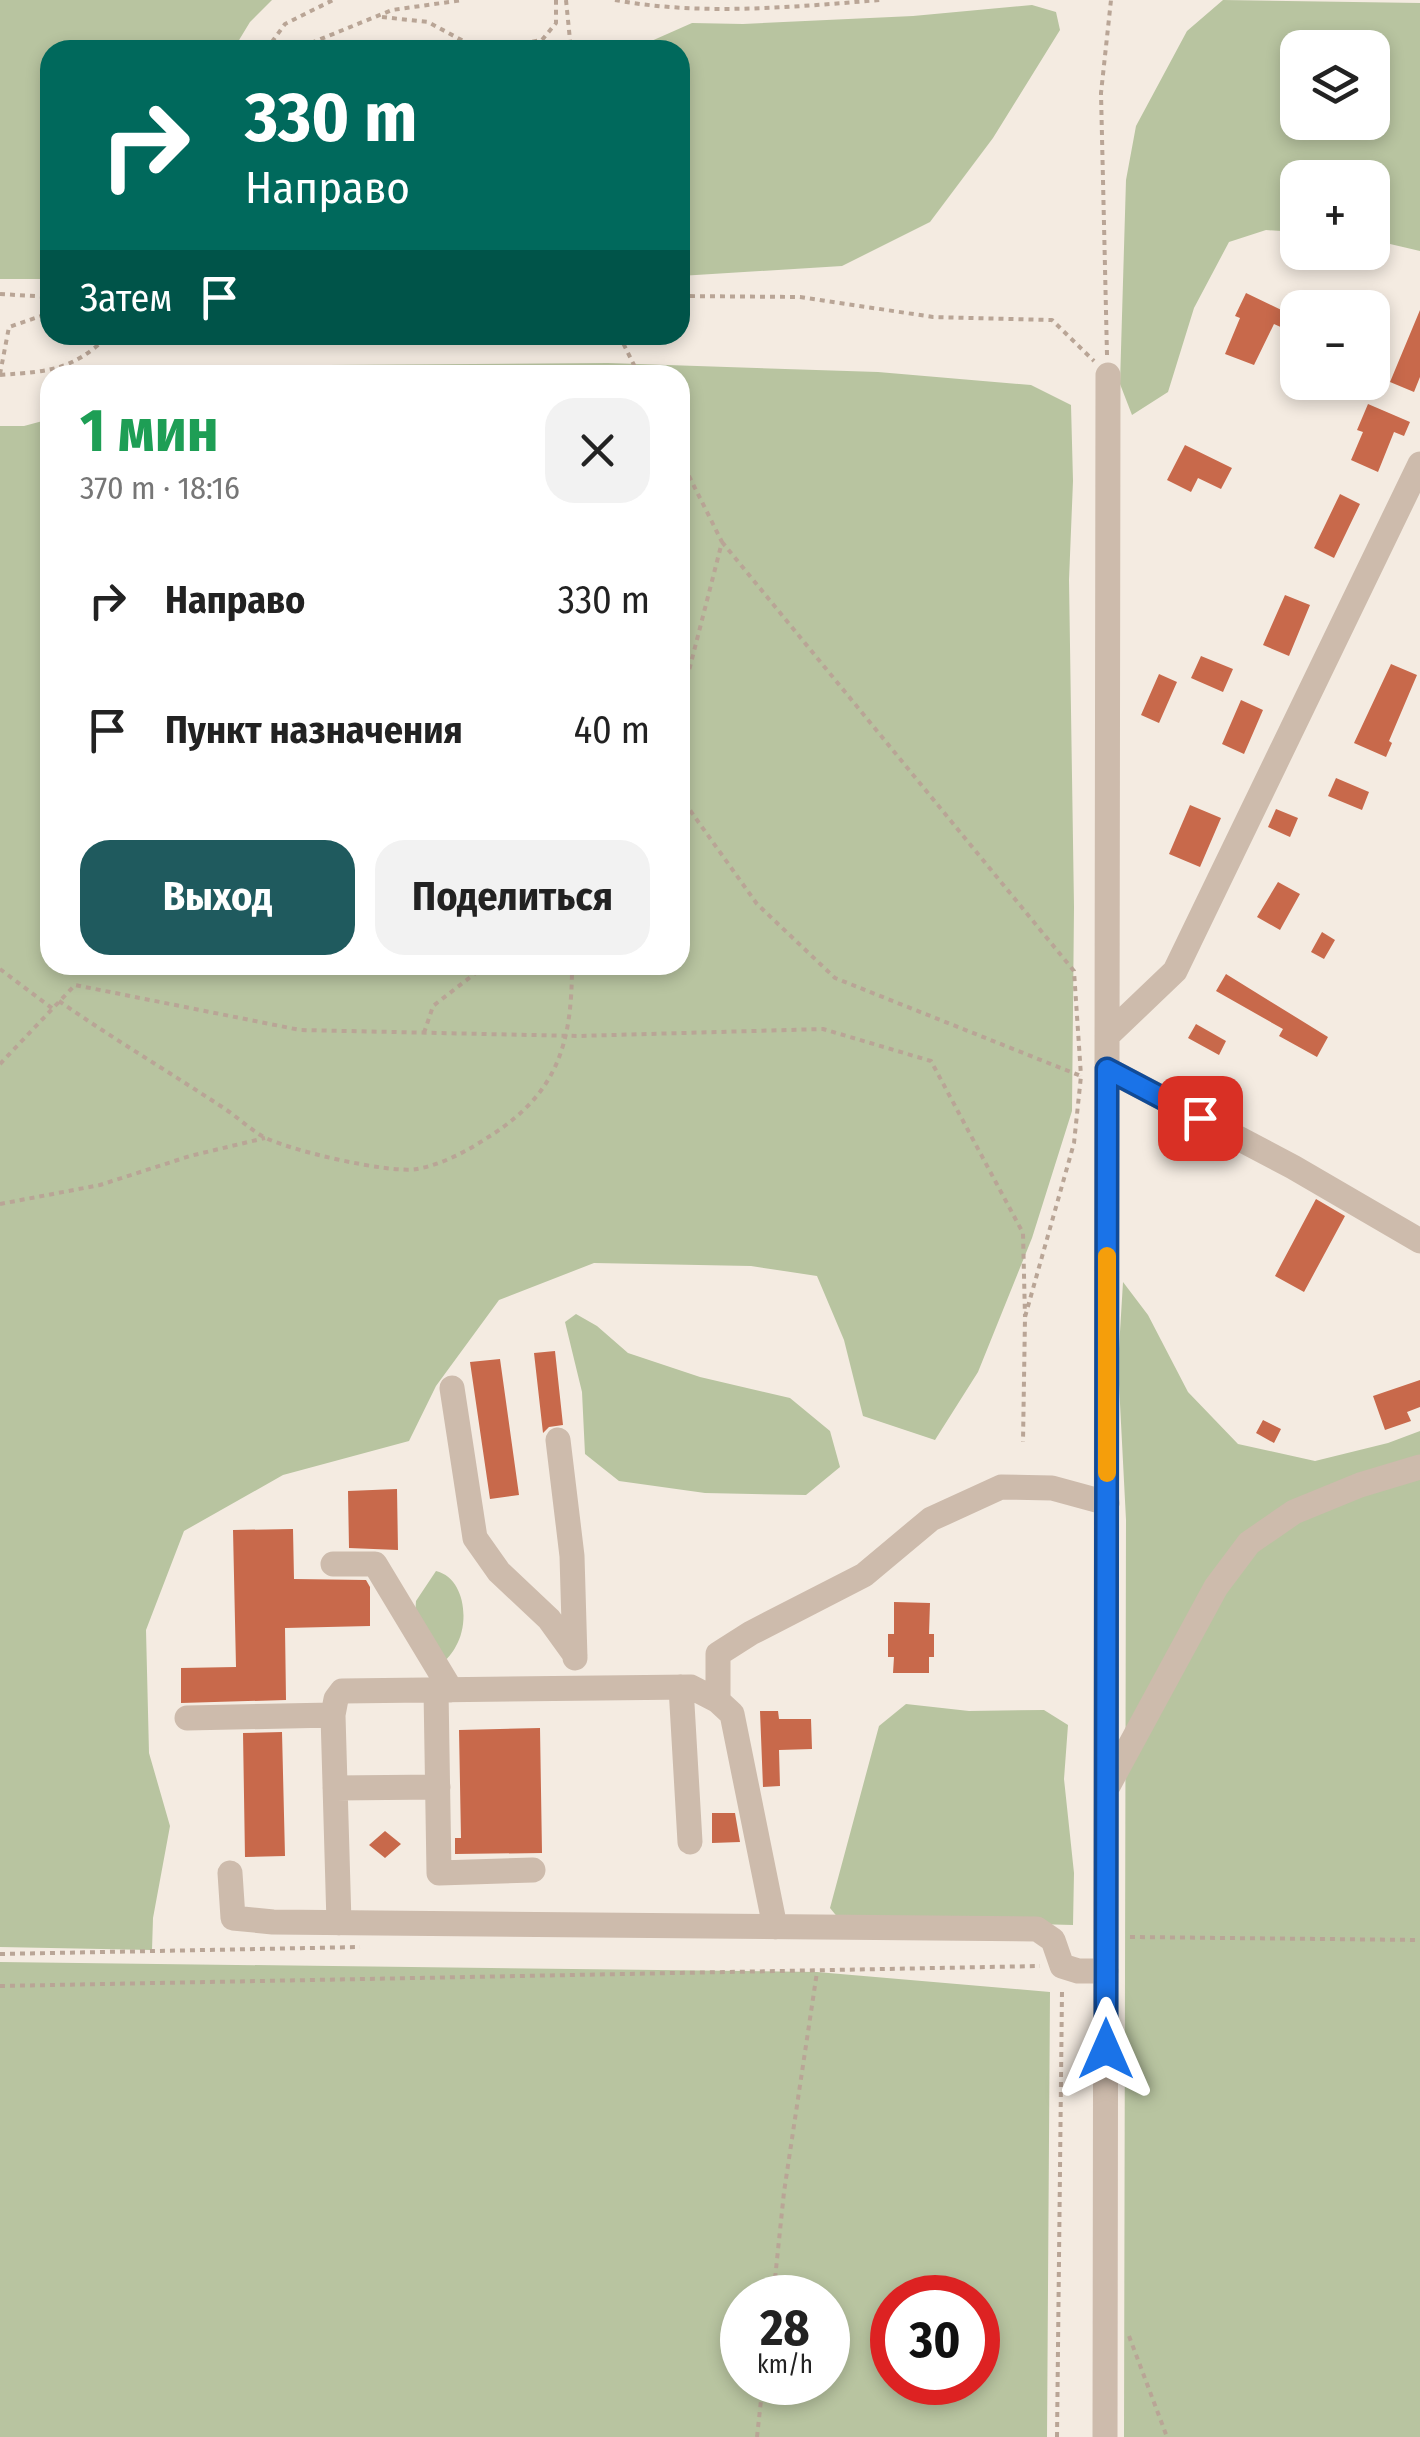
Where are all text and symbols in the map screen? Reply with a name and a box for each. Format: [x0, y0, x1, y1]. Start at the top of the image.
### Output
map controls [1280, 30, 1390, 400]
button: layers [1280, 30, 1390, 140]
text: 330 m [245, 76, 417, 160]
icon: right [80, 80, 210, 210]
button: + [1280, 160, 1390, 270]
text: Направо [245, 161, 410, 215]
icon: arrive [192, 270, 247, 325]
text: Затем [80, 275, 172, 321]
button: − [1280, 290, 1390, 400]
text: 1 мин [80, 395, 219, 467]
button: close [545, 398, 650, 503]
text: 370 m · 18:16 [80, 469, 240, 507]
icon: right [80, 573, 135, 628]
text: Направо [165, 577, 305, 623]
text: 330 m [558, 577, 650, 623]
icon: arrive [80, 703, 135, 758]
text: Пункт назначения [165, 707, 463, 753]
text: 40 m [574, 707, 650, 753]
button: Выход [80, 840, 355, 955]
button: Поделиться [375, 840, 650, 955]
pin [1158, 1076, 1243, 1161]
icon: arrive [1173, 1091, 1228, 1146]
position arrow [1054, 1997, 1158, 2101]
speed limit sign: 30 [870, 2275, 1000, 2405]
text: 28 [760, 2298, 810, 2358]
text: km/h [757, 2350, 813, 2380]

